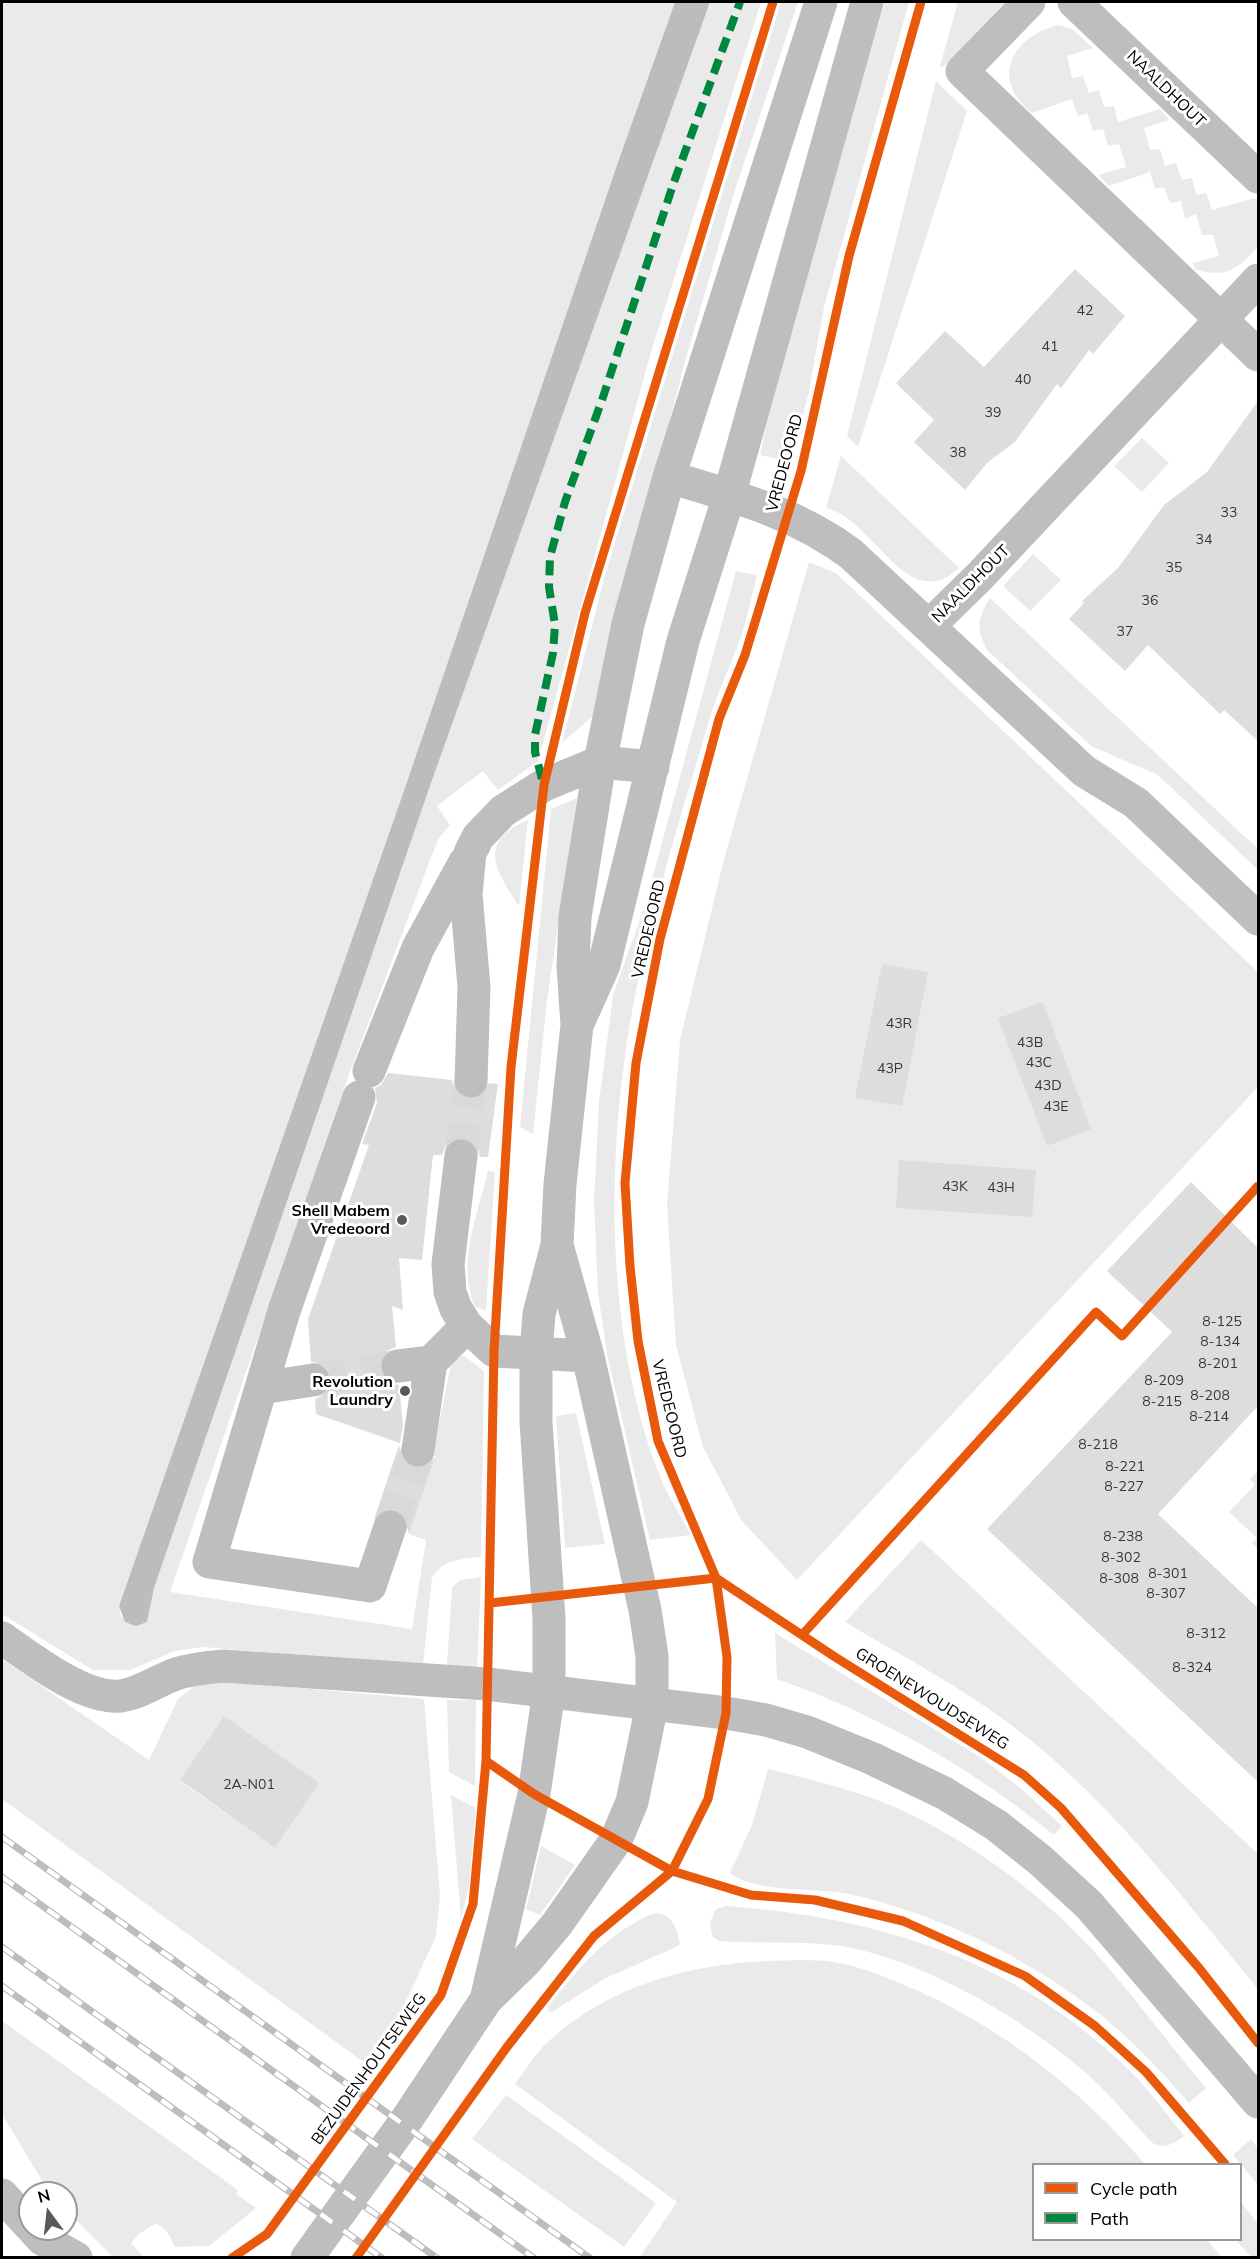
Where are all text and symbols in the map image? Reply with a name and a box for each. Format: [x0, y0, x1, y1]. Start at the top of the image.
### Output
street label: NAALDHOUT [1123, 47, 1209, 131]
house number: 42 [1077, 303, 1093, 319]
house number: 41 [1042, 339, 1058, 355]
house number: 40 [1015, 372, 1031, 388]
house number: 39 [985, 405, 1001, 421]
street label: VREDEOORD [763, 412, 807, 514]
house number: 38 [950, 445, 966, 461]
house number: 33 [1221, 505, 1237, 521]
house number: 34 [1196, 532, 1212, 548]
street label: NAALDHOUT [928, 541, 1014, 627]
house number: 35 [1166, 560, 1182, 576]
house number: 36 [1142, 593, 1158, 609]
house number: 37 [1117, 624, 1133, 640]
street label: VREDEOORD [628, 878, 670, 980]
house number: 43R [886, 1016, 912, 1032]
house number: 43B [1017, 1035, 1043, 1051]
house number: 43C [1026, 1055, 1052, 1071]
house number: 43P [877, 1061, 903, 1077]
house number: 43D [1034, 1078, 1062, 1094]
house number: 43E [1043, 1099, 1069, 1115]
house number: 43K [942, 1179, 968, 1195]
house number: 43H [987, 1180, 1015, 1196]
place label: Shell Mabem Vredeoord [292, 1201, 390, 1239]
marker: Shell Mabem Vredeoord [395, 1213, 409, 1227]
house number: 8-125 [1202, 1314, 1242, 1330]
house number: 8-134 [1200, 1334, 1240, 1350]
house number: 8-201 [1198, 1356, 1238, 1372]
street label: VREDEOORD [648, 1358, 690, 1460]
place label: Revolution Laundry [312, 1372, 393, 1410]
house number: 8-209 [1144, 1373, 1184, 1389]
marker: Revolution Laundry [398, 1384, 412, 1398]
house number: 8-208 [1190, 1388, 1230, 1404]
house number: 8-215 [1142, 1394, 1182, 1410]
house number: 8-214 [1189, 1409, 1229, 1425]
house number: 8-218 [1078, 1437, 1118, 1453]
house number: 8-221 [1105, 1459, 1145, 1475]
house number: 8-227 [1104, 1479, 1144, 1495]
house number: 8-238 [1103, 1529, 1143, 1545]
house number: 8-302 [1101, 1550, 1141, 1566]
house number: 8-301 [1148, 1566, 1188, 1582]
house number: 8-308 [1099, 1571, 1139, 1587]
house number: 8-307 [1146, 1586, 1186, 1602]
house number: 8-312 [1186, 1626, 1226, 1642]
street label: GROENEWOUDSEWEG [852, 1644, 1012, 1754]
house number: 8-324 [1172, 1660, 1212, 1676]
house number: 2A-N01 [223, 1777, 275, 1793]
street label: BEZUIDENHOUTSEWEG [308, 1989, 430, 2149]
legend [1032, 2163, 1242, 2241]
text: Cycle path [1090, 2177, 1177, 2200]
north arrow [18, 2181, 78, 2241]
text: N [35, 2184, 52, 2207]
text: Path [1090, 2207, 1129, 2230]

